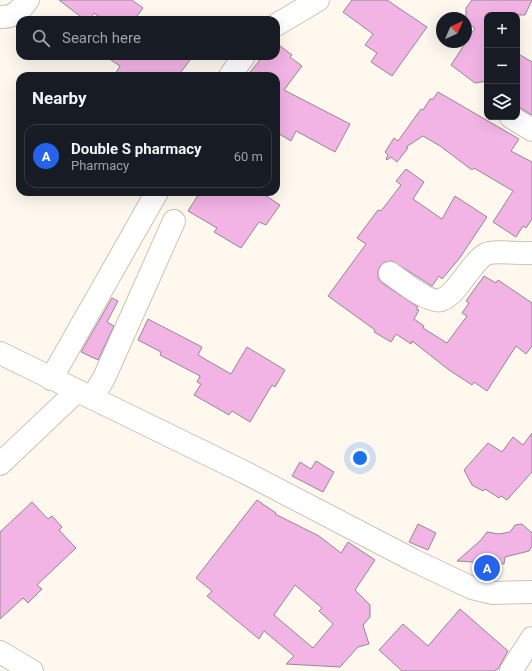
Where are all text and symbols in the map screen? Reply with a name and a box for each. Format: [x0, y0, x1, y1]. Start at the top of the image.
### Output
north arrow [436, 12, 472, 48]
map controls [484, 12, 520, 120]
button: + [484, 12, 520, 48]
search box [16, 16, 280, 60]
icon: search [30, 27, 52, 49]
text: Search here [62, 29, 141, 47]
button: − [484, 48, 520, 84]
button: layers [484, 84, 520, 120]
text: Nearby [32, 88, 87, 108]
text: Double S pharmacy [71, 140, 202, 158]
text: A [42, 149, 50, 164]
text: 60 m [234, 149, 263, 164]
text: Pharmacy [71, 158, 129, 173]
your location [350, 448, 370, 468]
pin: A [474, 553, 500, 583]

